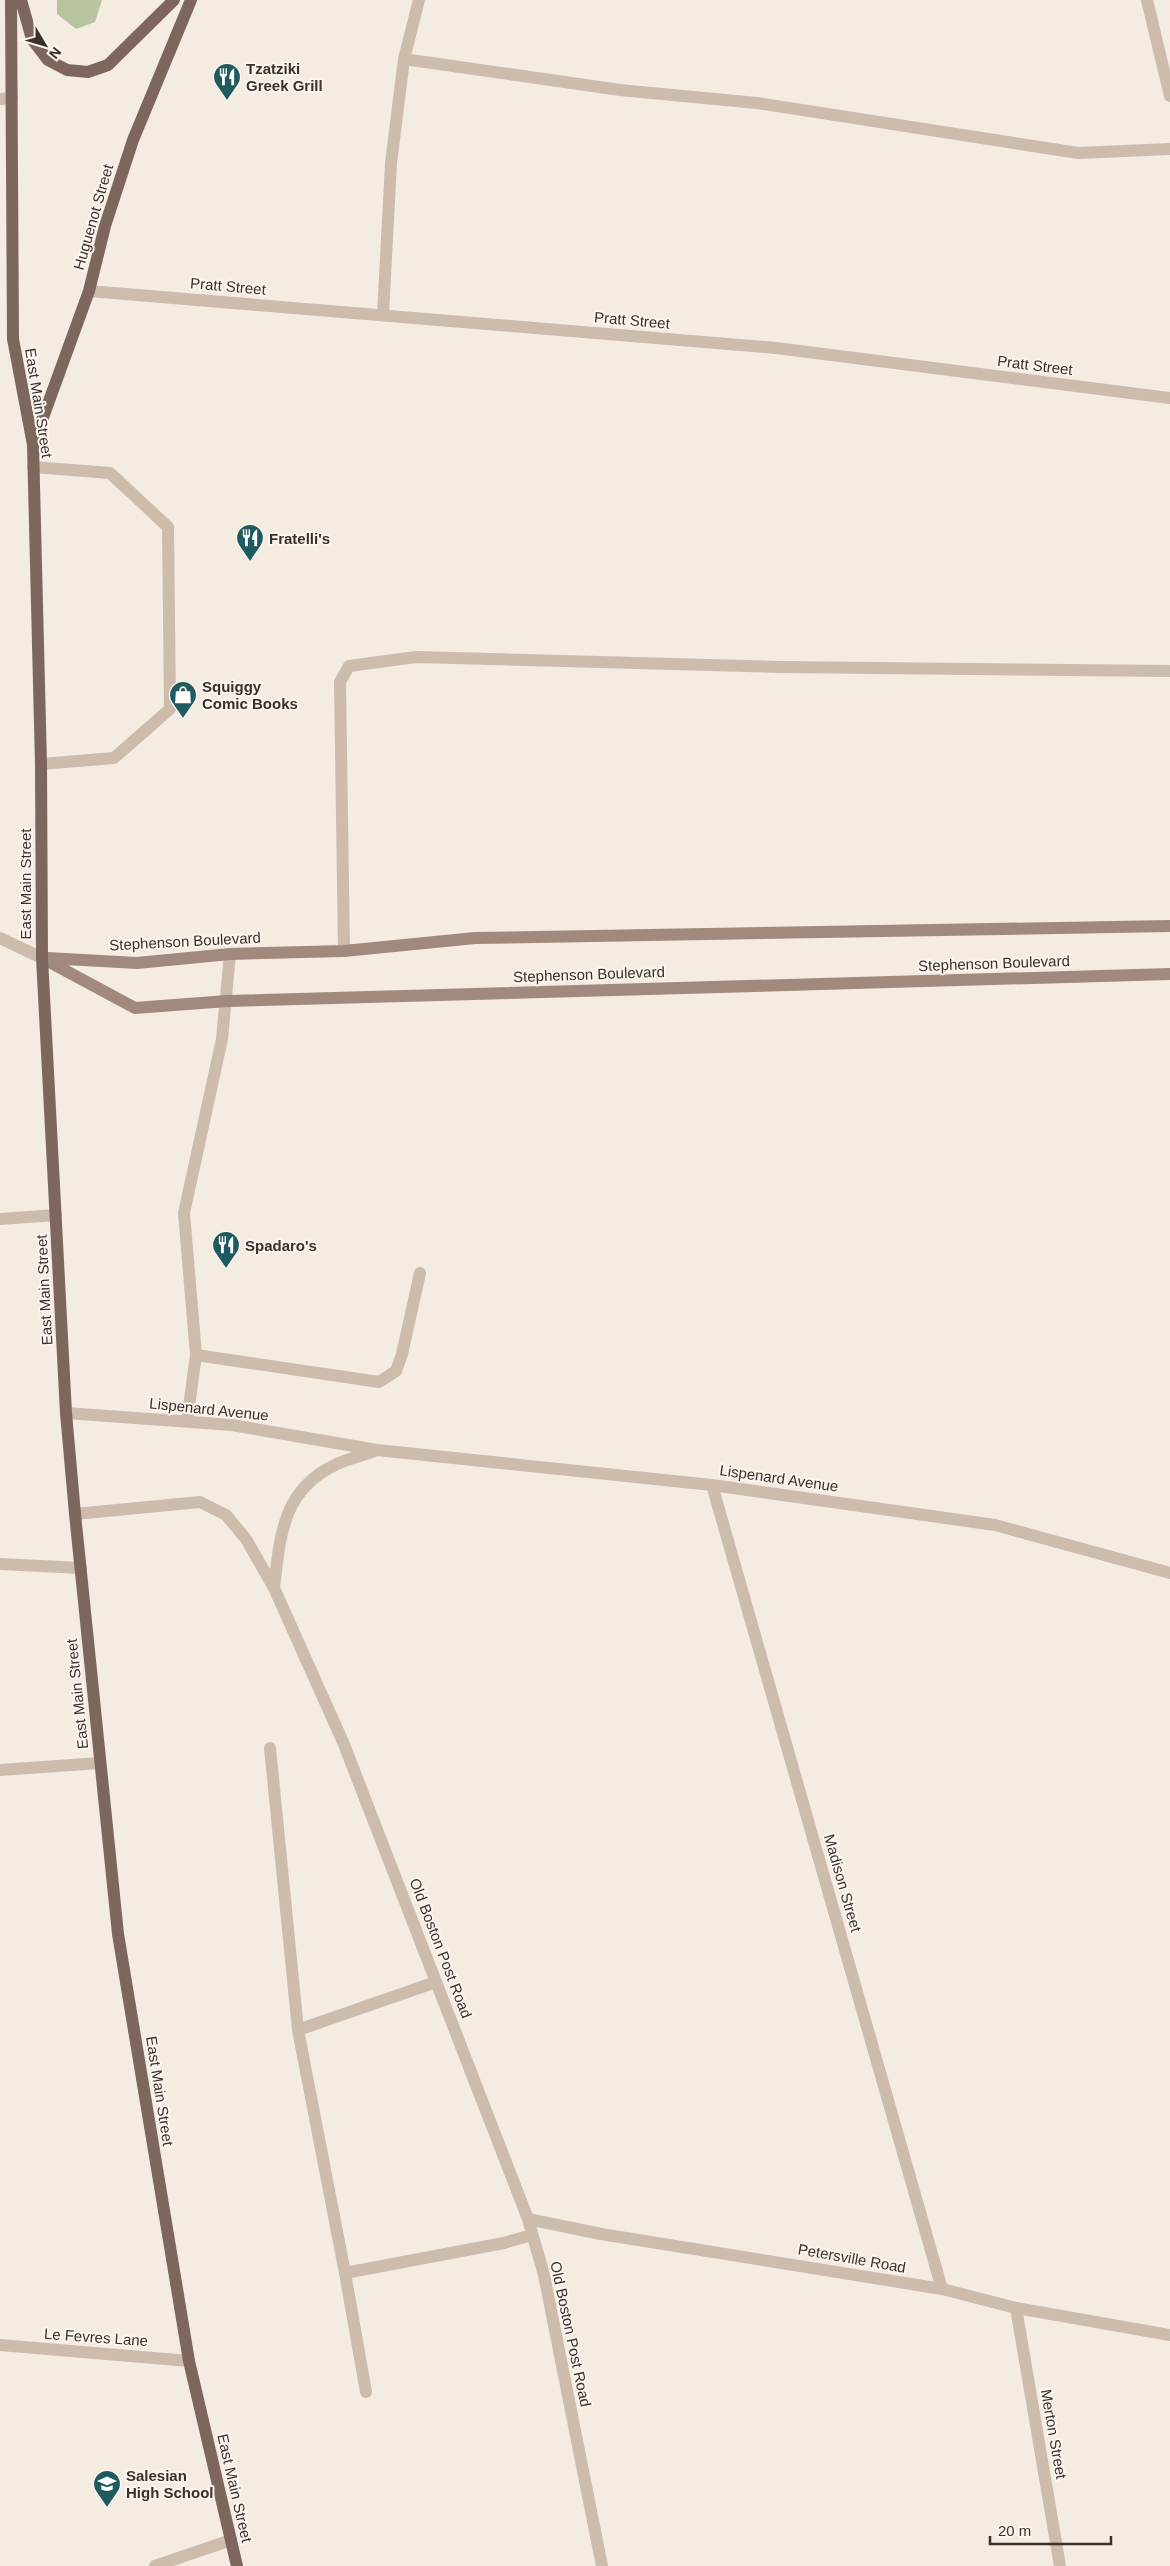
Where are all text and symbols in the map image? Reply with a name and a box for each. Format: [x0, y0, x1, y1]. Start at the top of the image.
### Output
north arrow [20, 20, 70, 70]
text: N [46, 44, 65, 62]
place label: Tzatziki Greek Grill [246, 60, 323, 94]
restaurant icon: Tzatziki Greek Grill [212, 62, 242, 101]
street label: Huguenot Street [70, 161, 116, 272]
street label: Pratt Street [189, 274, 267, 298]
street label: Pratt Street [593, 308, 671, 332]
street label: East Main Street [22, 347, 56, 460]
street label: Pratt Street [996, 352, 1075, 378]
restaurant icon: Fratelli's [235, 523, 265, 562]
place label: Fratelli's [269, 530, 330, 547]
place label: Squiggy Comic Books [202, 678, 298, 712]
shop icon: Squiggy Comic Books [168, 680, 198, 719]
street label: East Main Street [17, 828, 34, 939]
street label: Stephenson Boulevard [109, 929, 261, 953]
street label: Stephenson Boulevard [918, 952, 1070, 974]
street label: Stephenson Boulevard [513, 963, 665, 985]
restaurant icon: Spadaro's [211, 1230, 241, 1269]
street label: East Main Street [33, 1233, 55, 1346]
place label: Spadaro's [245, 1237, 317, 1254]
street label: Lispenard Avenue [149, 1394, 269, 1424]
street label: Lispenard Avenue [718, 1461, 840, 1495]
street label: East Main Street [63, 1637, 91, 1750]
street label: Madison Street [821, 1832, 865, 1935]
street label: Old Boston Post Road [406, 1876, 476, 2020]
street label: East Main Street [143, 2035, 177, 2148]
street label: Petersville Road [797, 2240, 907, 2276]
street label: Old Boston Post Road [547, 2260, 595, 2408]
street label: Le Fevres Lane [43, 2325, 149, 2349]
street label: Merton Street [1038, 2388, 1070, 2481]
street label: East Main Street [214, 2432, 256, 2545]
place label: Salesian High School [126, 2467, 214, 2501]
school or university icon: Salesian High School [92, 2469, 122, 2508]
scale bar [990, 2514, 1111, 2546]
text: 20 m [998, 2522, 1031, 2539]

